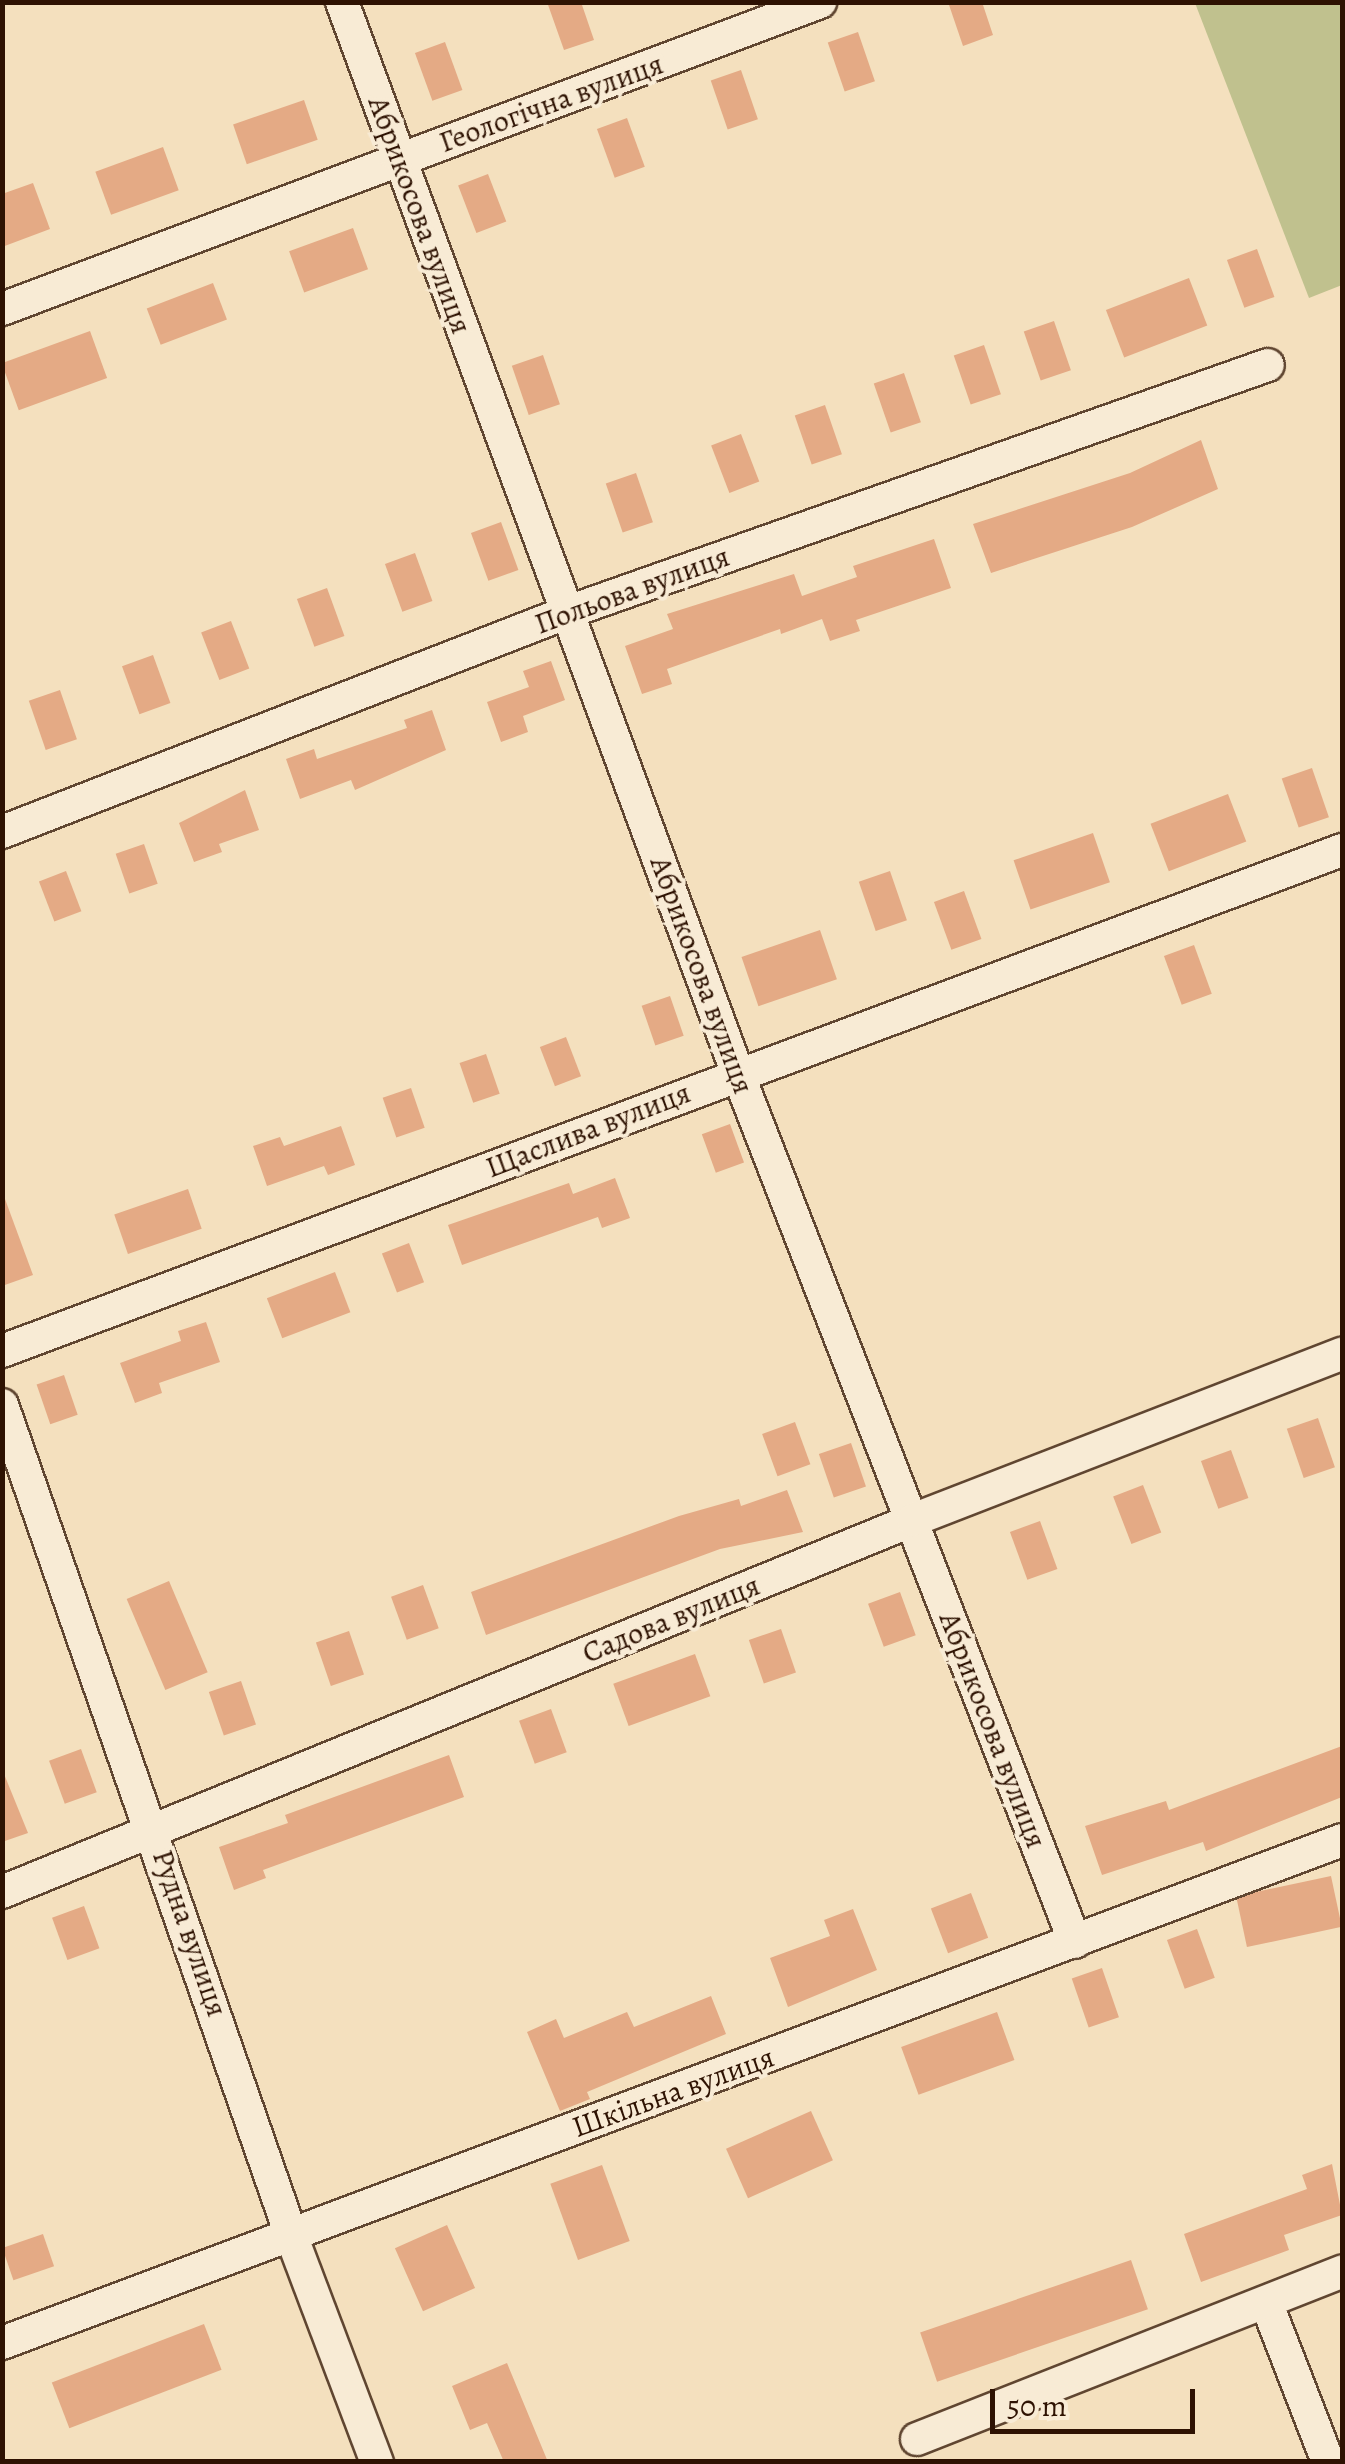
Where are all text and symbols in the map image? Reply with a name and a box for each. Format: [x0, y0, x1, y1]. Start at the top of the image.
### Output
street label: Геологічна вулиця [434, 46, 668, 160]
street label: Абрикосова вулиця [360, 92, 480, 338]
street label: Польова вулиця [530, 538, 734, 642]
street label: Абрикосова вулиця [642, 852, 762, 1098]
street label: Щаслива вулиця [481, 1075, 695, 1185]
street label: Садова вулиця [577, 1567, 765, 1671]
street label: Абрикосова вулиця [931, 1607, 1055, 1853]
street label: Рудна вулиця [145, 1845, 235, 2021]
street label: Шкільна вулиця [567, 2039, 779, 2145]
scale bar [995, 2369, 1200, 2431]
text: 50 m [1007, 2386, 1067, 2426]

